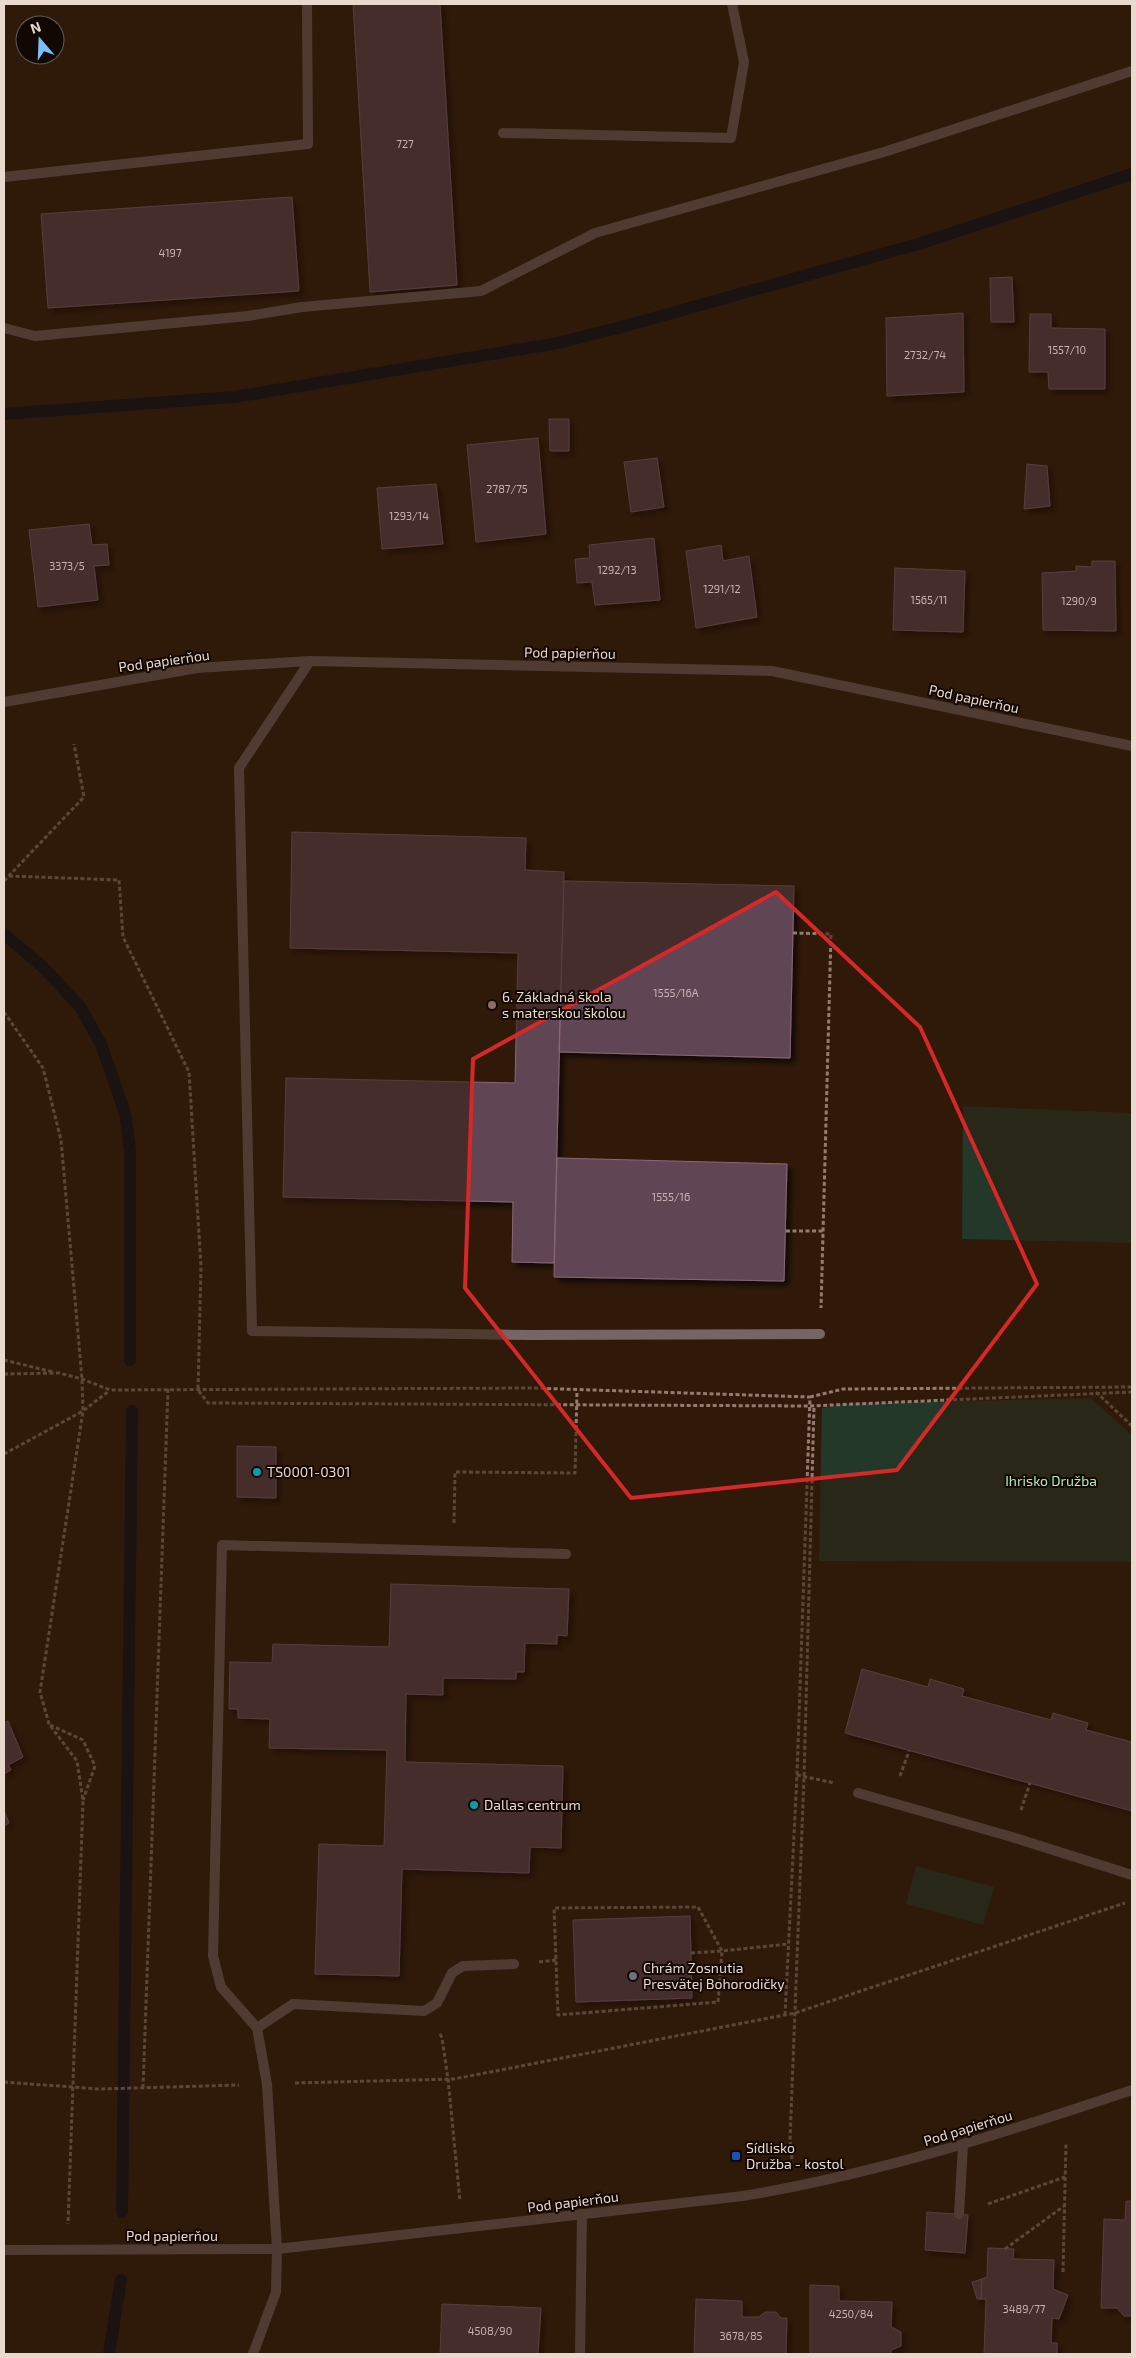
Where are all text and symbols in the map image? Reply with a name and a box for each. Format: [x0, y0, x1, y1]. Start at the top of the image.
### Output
north arrow [15, 15, 65, 65]
text: N [28, 18, 43, 37]
house number: 727 [396, 137, 414, 150]
house number: 4197 [158, 246, 182, 259]
house number: 1557/10 [1048, 343, 1086, 356]
house number: 2732/74 [904, 348, 946, 361]
house number: 2787/75 [486, 482, 528, 495]
house number: 1293/14 [389, 509, 429, 522]
house number: 3373/5 [49, 559, 85, 572]
house number: 1292/13 [597, 563, 637, 576]
house number: 1291/12 [703, 582, 741, 595]
house number: 1565/11 [911, 593, 947, 606]
house number: 1290/9 [1061, 594, 1097, 607]
street label: Pod papierňou [524, 643, 616, 662]
street label: Pod papierňou [117, 646, 211, 675]
street label: Pod papierňou [927, 681, 1021, 716]
house number: 1555/16A [653, 986, 699, 999]
place label: 6. Základná škola s materskou školou [502, 988, 626, 1021]
marker: 6. Základná škola s materskou školou [486, 999, 498, 1011]
house number: 1555/16 [652, 1190, 690, 1203]
place label: TS0001-0301 [267, 1463, 350, 1480]
marker: TS0001-0301 [251, 1466, 263, 1478]
park label: Ihrisko Družba [1005, 1472, 1097, 1489]
place label: Dallas centrum [484, 1796, 581, 1813]
marker: Dallas centrum [468, 1799, 480, 1811]
place label: Chrám Zosnutia Presvätej Bohorodičky [643, 1959, 785, 1992]
marker: Chrám Zosnutia Presvätej Bohorodičky [627, 1970, 639, 1982]
street label: Pod papierňou [921, 2106, 1014, 2149]
place label: Sídlisko Družba - kostol [746, 2139, 844, 2172]
marker: Sídlisko Družba - kostol [730, 2150, 742, 2162]
street label: Pod papierňou [526, 2187, 620, 2216]
street label: Pod papierňou [126, 2227, 218, 2244]
house number: 3489/77 [1003, 2302, 1046, 2315]
house number: 4250/84 [829, 2307, 874, 2320]
house number: 4508/90 [468, 2324, 512, 2337]
house number: 3678/85 [720, 2329, 763, 2342]

